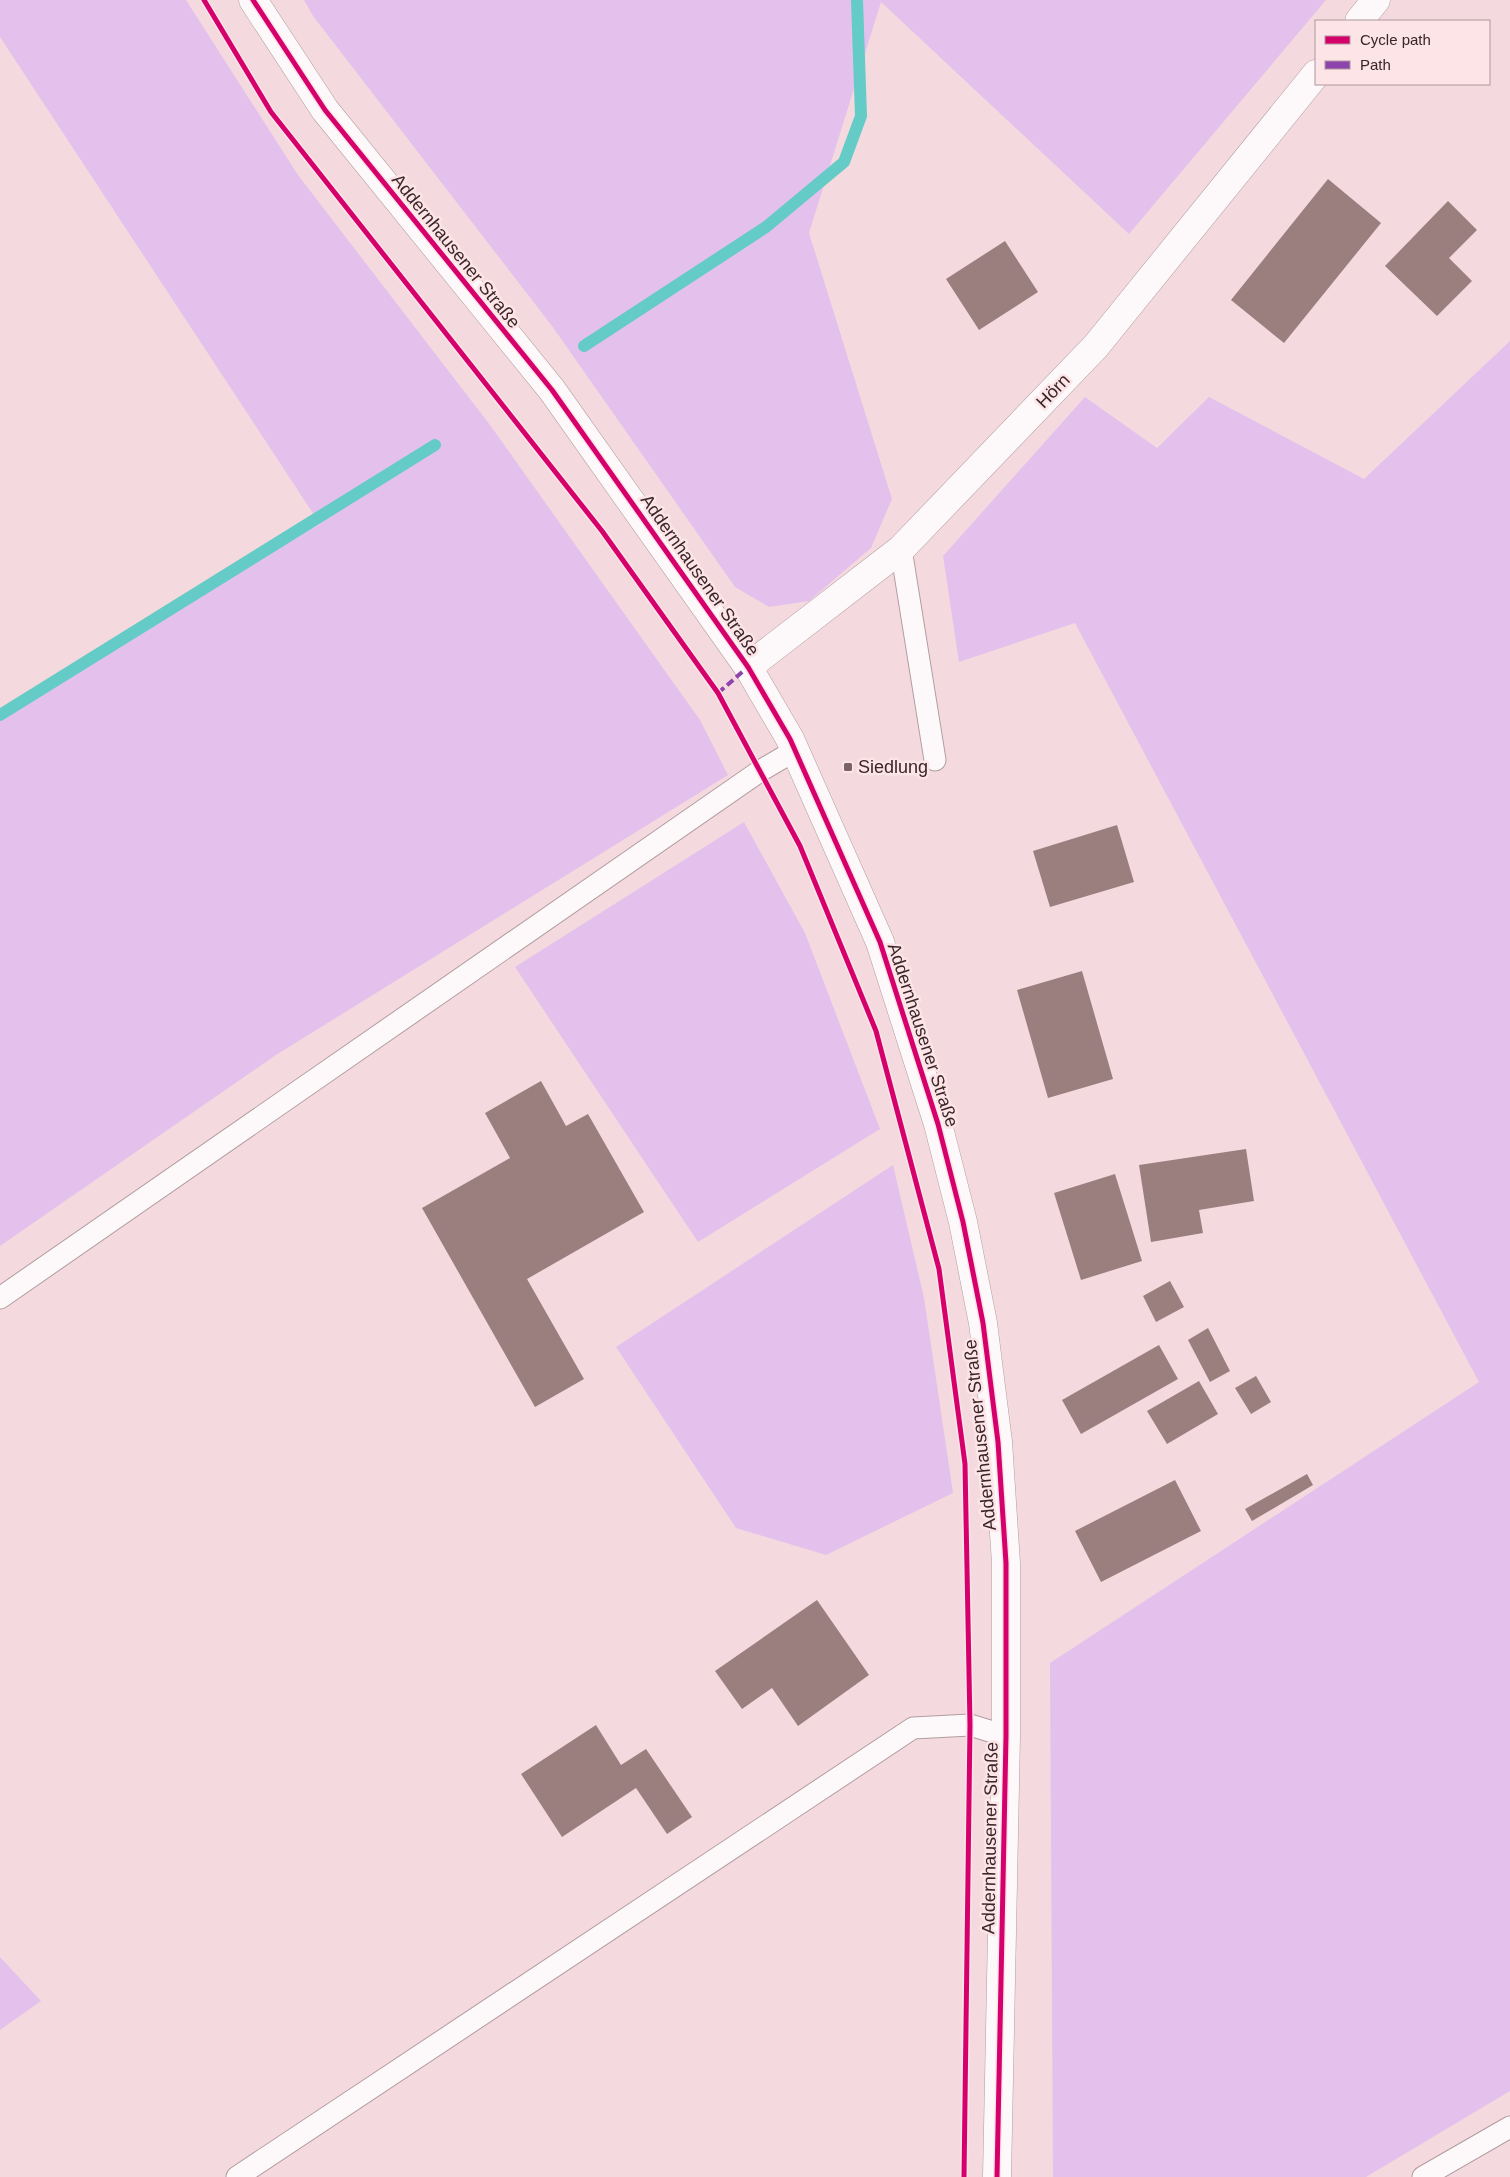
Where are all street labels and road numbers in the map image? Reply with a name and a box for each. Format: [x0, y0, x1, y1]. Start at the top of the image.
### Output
street label: Addernhausener Straße [388, 170, 524, 332]
street label: Hörn [1032, 370, 1074, 412]
street label: Addernhausener Straße [637, 491, 763, 659]
street label: Addernhausener Straße [884, 941, 962, 1129]
street label: Addernhausener Straße [960, 1338, 1000, 1532]
street label: Addernhausener Straße [978, 1742, 1002, 1934]

